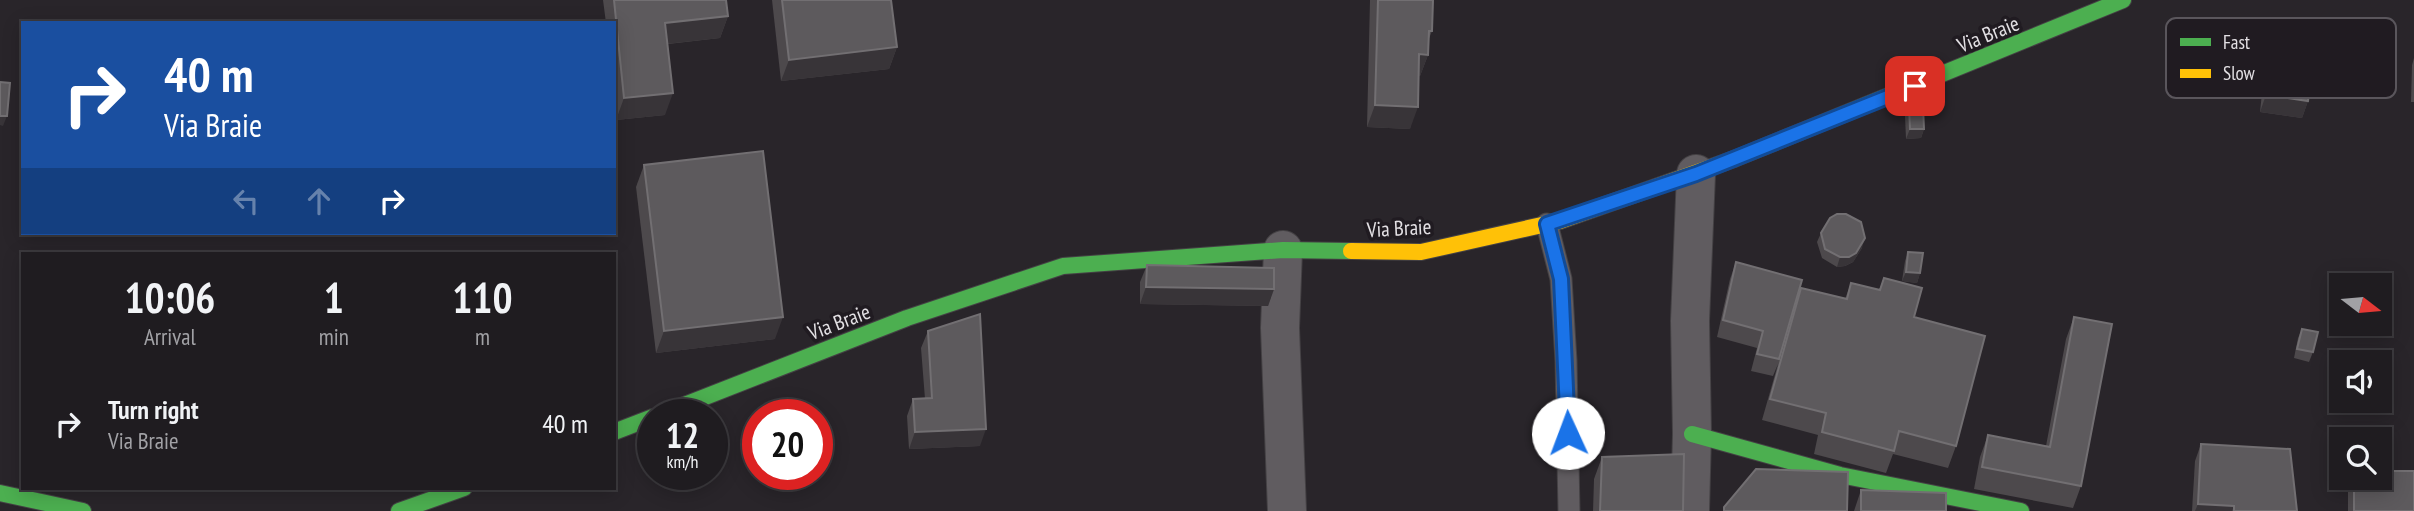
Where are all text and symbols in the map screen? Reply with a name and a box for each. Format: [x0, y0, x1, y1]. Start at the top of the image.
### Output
street label: Via Braie [1952, 9, 2023, 59]
legend [2166, 18, 2396, 98]
text: Fast [2223, 30, 2251, 54]
text: 40 m [164, 42, 253, 106]
icon: right [49, 49, 140, 140]
pin [1885, 56, 1945, 116]
text: Slow [2223, 61, 2256, 85]
icon: arrive [1896, 67, 1934, 105]
text: Via Braie [164, 104, 262, 146]
icon: left [227, 182, 265, 220]
icon: ahead [300, 182, 338, 220]
icon: right [373, 182, 411, 220]
street label: Via Braie [1365, 213, 1432, 243]
text: 10:06 [124, 270, 215, 325]
text: 1 [324, 270, 344, 325]
text: 110 [452, 270, 513, 325]
north arrow [2329, 273, 2392, 336]
map controls [2329, 273, 2392, 490]
street label: Via Braie [803, 298, 874, 347]
text: Arrival [144, 322, 196, 351]
text: min [319, 322, 349, 351]
text: m [475, 322, 490, 351]
button: sound [2329, 350, 2392, 413]
text: Turn right [108, 393, 199, 426]
position arrow [1531, 396, 1605, 470]
speed limit sign: 20 [742, 399, 833, 490]
icon: right [49, 405, 87, 443]
text: 40 m [542, 407, 588, 440]
text: 12 [666, 412, 699, 458]
text: Via Braie [108, 426, 179, 455]
button: search [2329, 427, 2392, 490]
text: km/h [667, 450, 698, 473]

